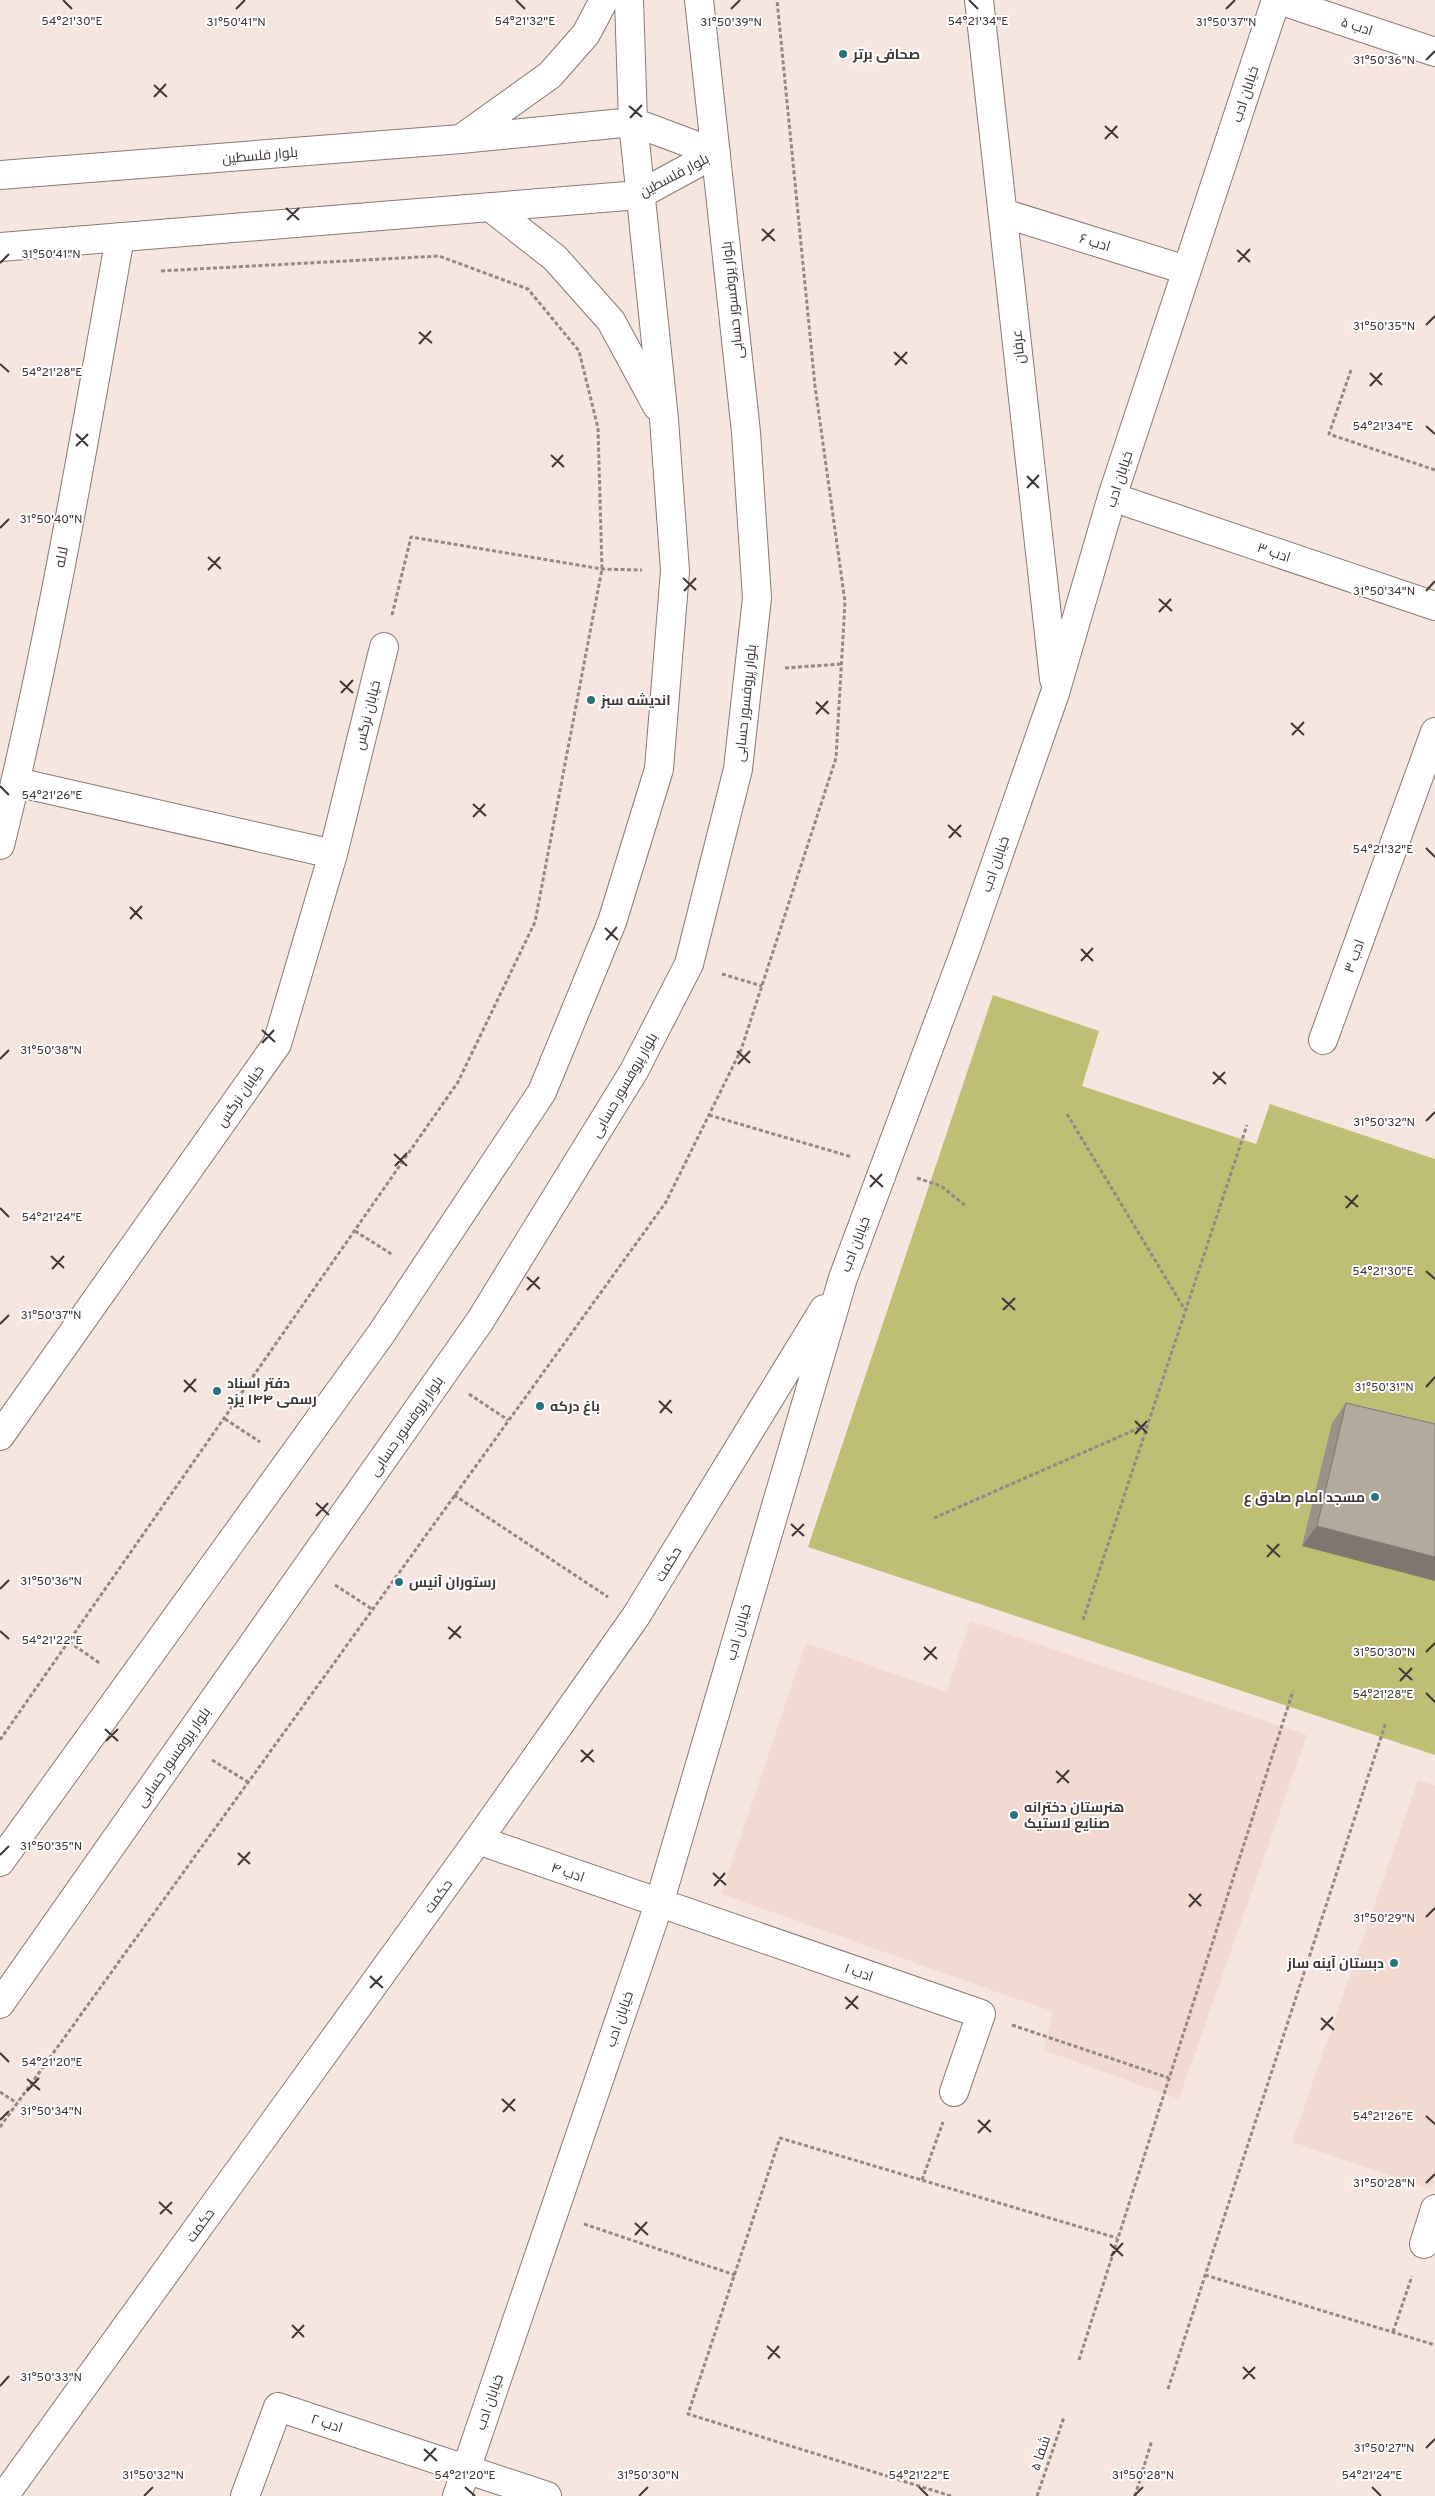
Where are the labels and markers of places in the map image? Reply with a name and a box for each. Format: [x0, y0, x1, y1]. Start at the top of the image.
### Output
place label: صحافی برتر [852, 47, 920, 64]
marker: صحافی برتر [837, 48, 849, 60]
place label: اندیشه سبز [600, 692, 671, 710]
marker: اندیشه سبز [585, 694, 597, 706]
place label: دفتر اسناد رسمی ۱۴۴ یزد [227, 1376, 317, 1409]
marker: دفتر اسناد رسمی ۱۴۴ یزد [211, 1385, 223, 1397]
place label: باغ درکه [550, 1399, 600, 1416]
marker: باغ درکه [534, 1400, 546, 1412]
place label: مسجد امام صادق ع [1244, 1490, 1365, 1507]
marker: مسجد امام صادق ع [1369, 1491, 1381, 1503]
place label: رستوران آنیس [409, 1574, 496, 1592]
marker: رستوران آنیس [393, 1576, 405, 1588]
place label: هنرستان دخترانه صنایع لاستیک [1024, 1800, 1124, 1833]
marker: هنرستان دخترانه صنایع لاستیک [1008, 1809, 1020, 1821]
place label: دبستان آینه ساز [1286, 1955, 1384, 1973]
marker: دبستان آینه ساز [1388, 1957, 1400, 1969]

